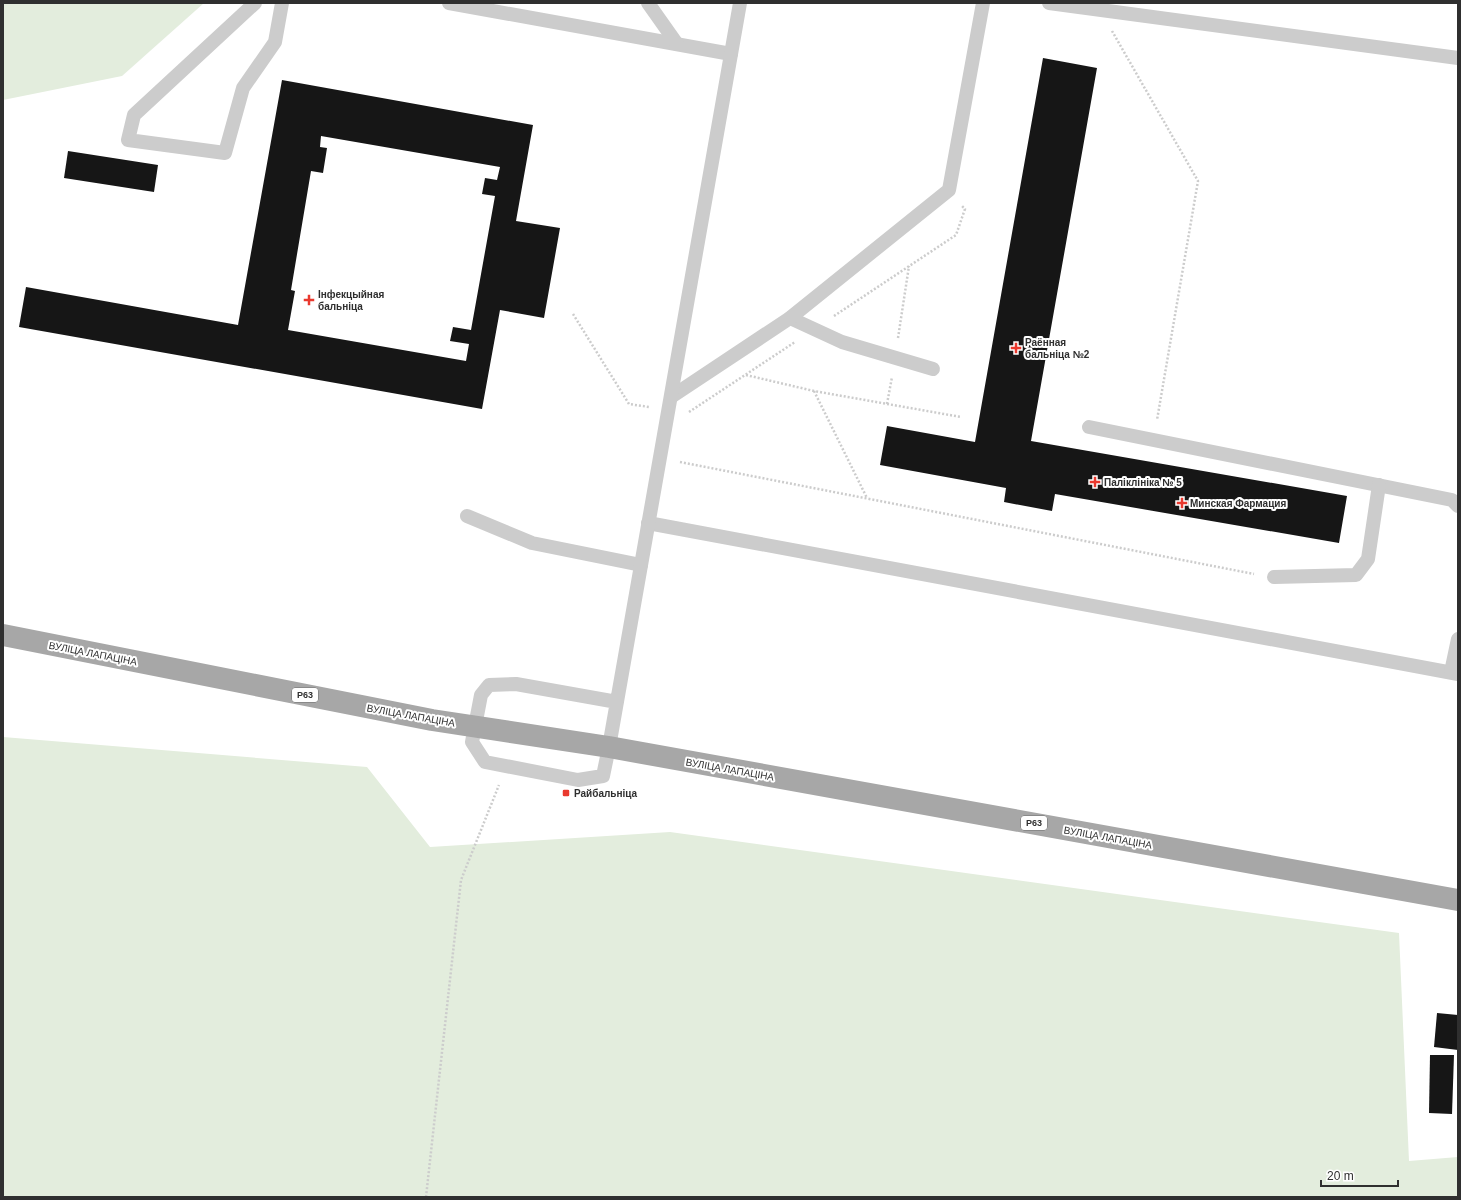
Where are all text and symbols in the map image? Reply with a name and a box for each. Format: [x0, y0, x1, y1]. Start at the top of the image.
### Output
place label: Інфекцыйная бальніца [318, 289, 384, 312]
marker: Інфекцыйная бальніца [303, 294, 315, 306]
place label: Раённая бальніца №2 [1025, 337, 1090, 360]
marker: Раённая бальніца №2 [1010, 342, 1022, 354]
marker: Паліклініка № 5 [1089, 476, 1101, 488]
place label: Паліклініка № 5 [1104, 477, 1182, 488]
marker: Минская Фармация [1177, 498, 1187, 508]
place label: Минская Фармация [1190, 498, 1286, 509]
street label: ВУЛІЦА ЛАПАЦІНА [48, 640, 138, 667]
road number: Р63 [292, 688, 318, 702]
street label: ВУЛІЦА ЛАПАЦІНА [366, 702, 456, 729]
street label: ВУЛІЦА ЛАПАЦІНА [685, 756, 775, 783]
marker: Райбальніца [561, 788, 571, 798]
place label: Райбальніца [574, 788, 638, 799]
road number: Р63 [1021, 816, 1047, 830]
street label: ВУЛІЦА ЛАПАЦІНА [1063, 824, 1153, 851]
scale bar [1321, 1162, 1398, 1188]
text: 20 m [1327, 1169, 1354, 1183]

